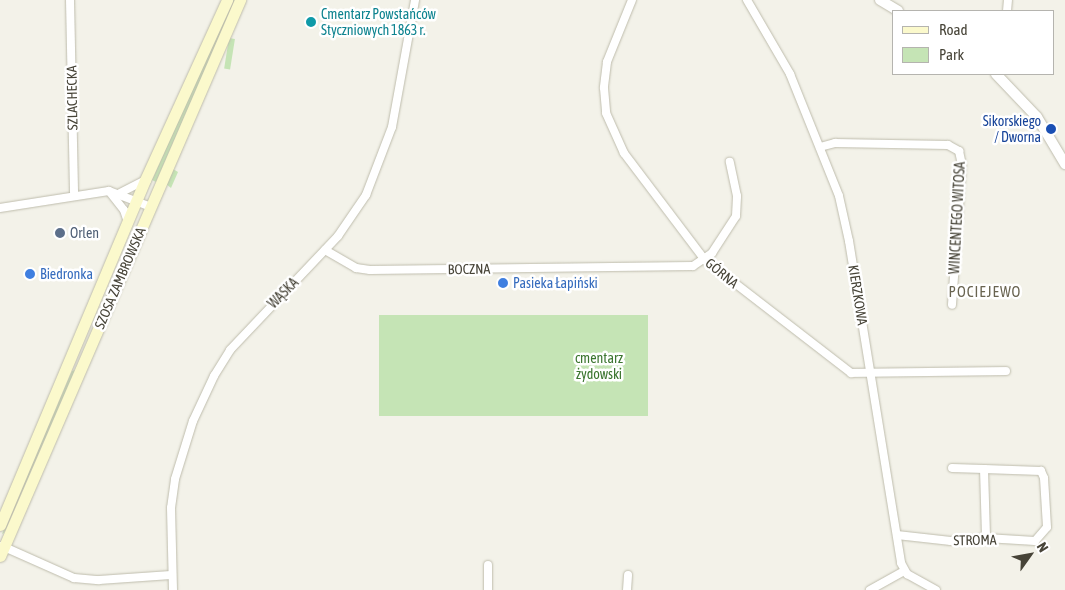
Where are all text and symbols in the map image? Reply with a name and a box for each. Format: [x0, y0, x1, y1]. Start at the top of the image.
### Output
place label: Cmentarz Powstańców Styczniowych 1863 r. [321, 6, 436, 38]
legend [892, 10, 1055, 75]
marker: Cmentarz Powstańców Styczniowych 1863 r. [305, 16, 317, 28]
text: Road [939, 21, 968, 38]
text: Park [939, 46, 964, 63]
street label: SZLACHECKA [63, 65, 81, 131]
place label: Sikorskiego / Dworna [983, 113, 1041, 146]
marker: Sikorskiego / Dworna [1045, 123, 1057, 135]
street label: WINCENTEGO WITOSA [946, 161, 968, 275]
place label: Orlen [70, 225, 99, 241]
street label: SZOSA ZAMBROWSKA [91, 225, 149, 331]
marker: Orlen [54, 227, 66, 239]
street label: GÓRNA [702, 254, 742, 292]
street label: BOCZNA [448, 260, 490, 278]
street label: KIERZKOWA [845, 264, 871, 326]
place label: Biedronka [40, 266, 93, 282]
marker: Biedronka [24, 268, 36, 280]
street label: WĄSKA [264, 274, 302, 312]
place label: Pasieka Łapiński [513, 275, 598, 291]
marker: Pasieka Łapiński [497, 277, 509, 289]
district label: POCIEJEWO [948, 283, 1022, 301]
park label: cmentarz żydowski [575, 350, 623, 382]
north arrow [1005, 530, 1055, 580]
street label: STROMA [953, 531, 997, 549]
text: N [1034, 539, 1052, 555]

